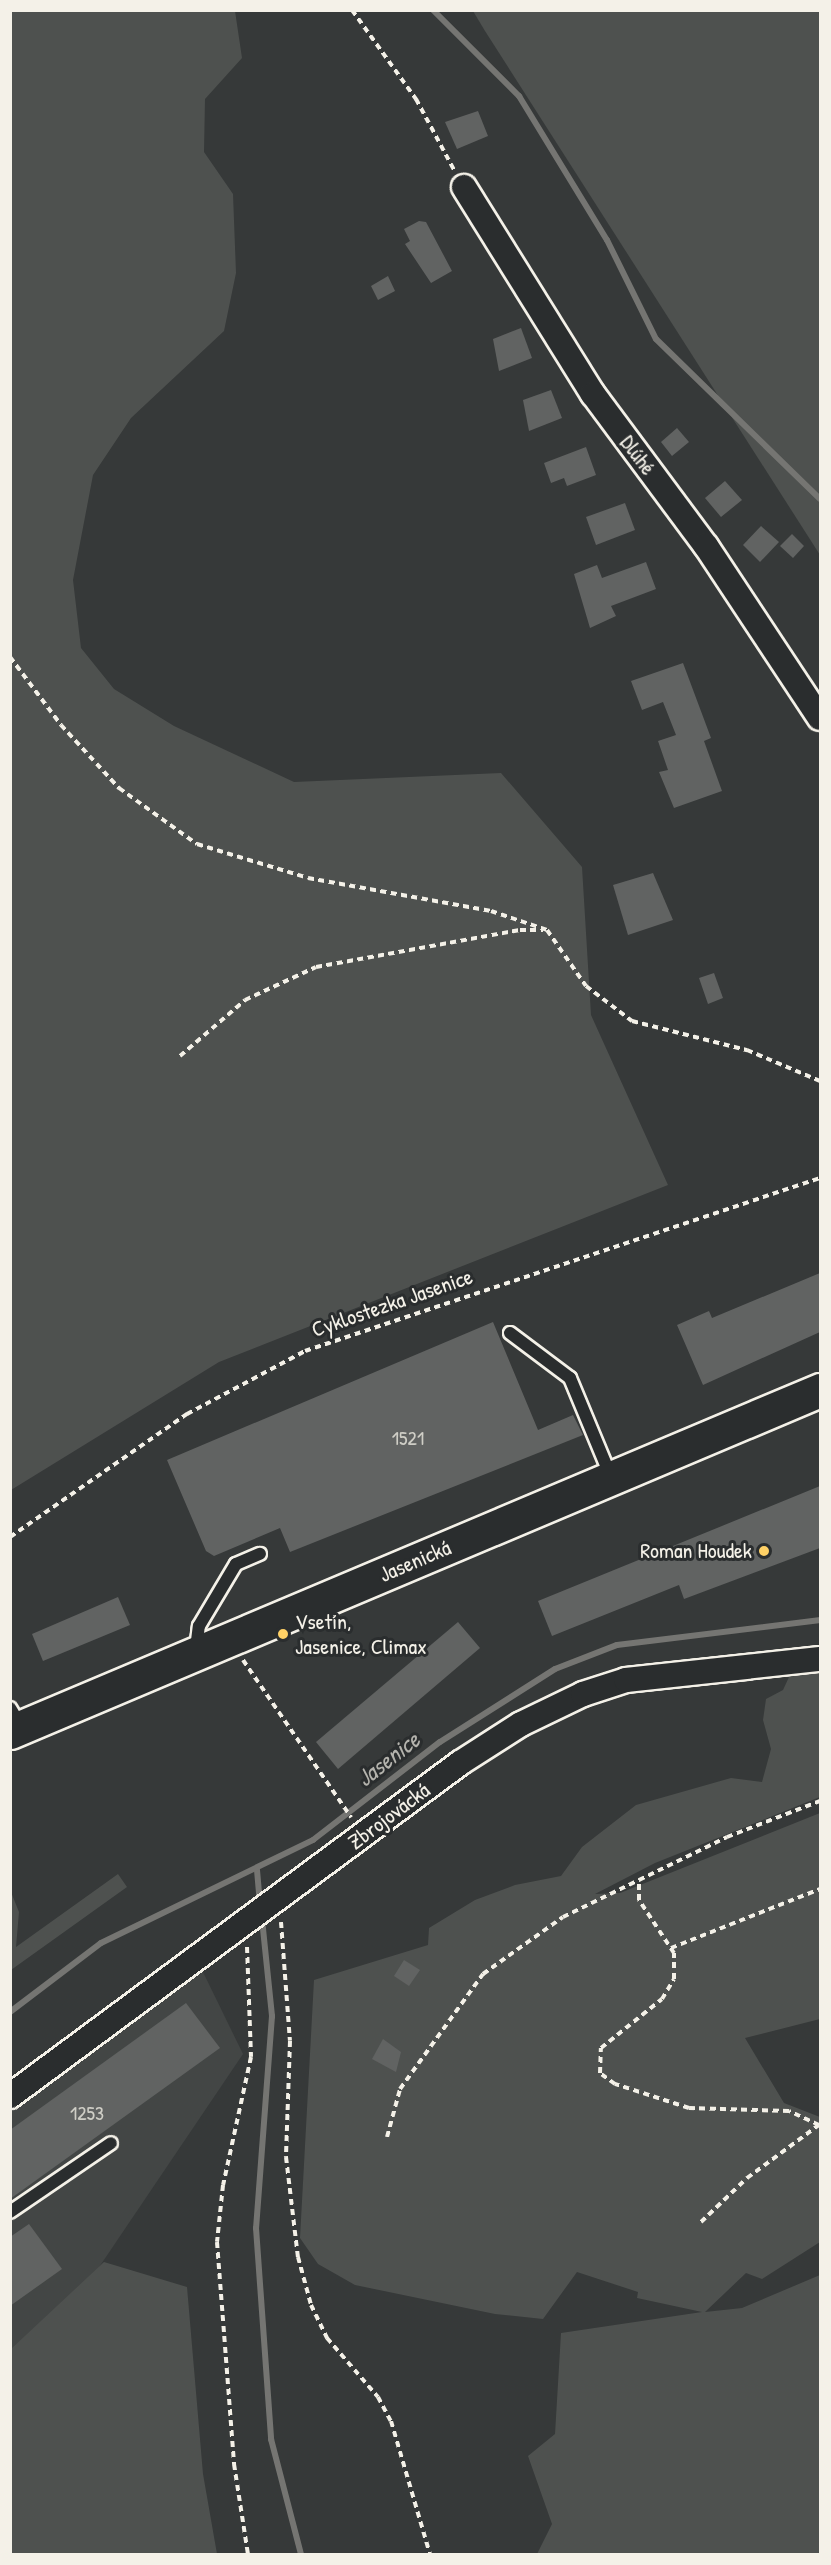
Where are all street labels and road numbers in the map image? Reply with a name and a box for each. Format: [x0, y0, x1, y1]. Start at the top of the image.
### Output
street label: Dlúhé [614, 430, 662, 480]
street label: Cyklostezka Jasenice [308, 1263, 476, 1343]
street label: Jasenická [375, 1534, 455, 1588]
street label: Zbrojovácká [343, 1777, 435, 1855]

